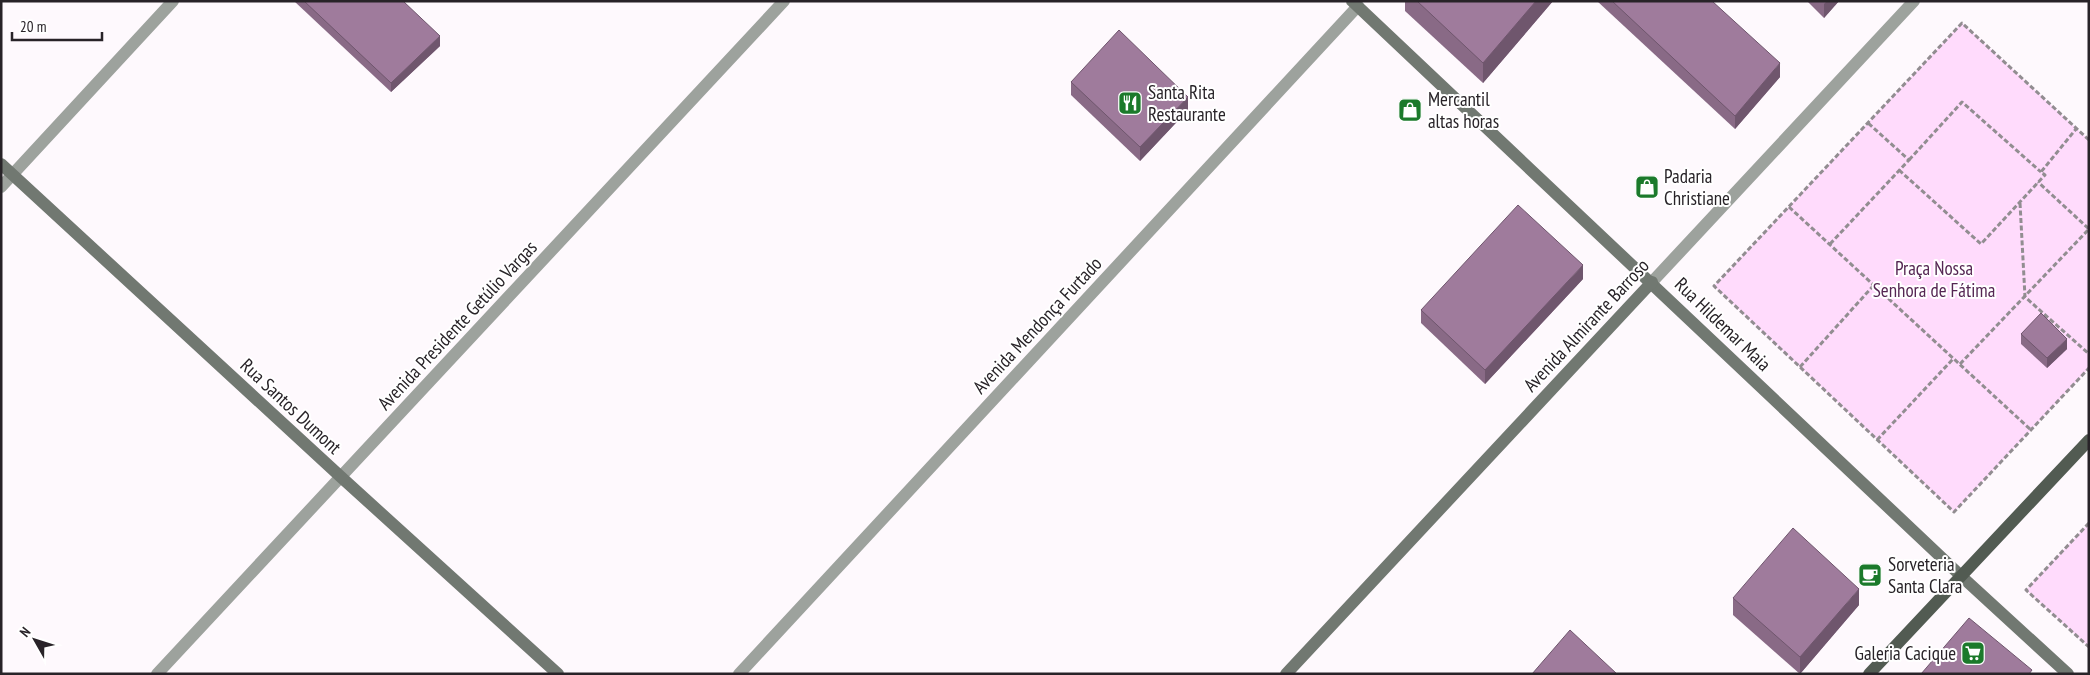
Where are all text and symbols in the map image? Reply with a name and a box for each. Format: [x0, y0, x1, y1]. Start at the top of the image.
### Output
scale bar [12, 10, 102, 42]
text: 20 m [20, 17, 46, 36]
place label: Santa Rita Restaurante [1148, 80, 1226, 126]
place label: Mercantil altas horas [1428, 87, 1499, 133]
restaurant icon: Santa Rita Restaurante [1117, 90, 1143, 116]
shop icon: Mercantil altas horas [1397, 97, 1423, 123]
place label: Padaria Christiane [1664, 164, 1730, 210]
shop icon: Padaria Christiane [1634, 174, 1660, 200]
street label: Avenida Presidente Getúlio Vargas [372, 235, 542, 415]
street label: Avenida Mendonça Furtado [967, 252, 1107, 398]
street label: Avenida Almirante Barroso [1518, 253, 1654, 397]
park label: Praça Nossa Senhora de Fátima [1873, 256, 1995, 302]
street label: Rua Hildemar Maia [1670, 272, 1776, 376]
street label: Rua Santos Dumont [236, 353, 347, 459]
place label: Sorveteria Santa Clara [1888, 552, 1962, 598]
cafe icon: Sorveteria Santa Clara [1857, 562, 1883, 588]
north arrow [10, 615, 60, 665]
text: N [16, 623, 34, 640]
supermarket icon: Galeria Cacique [1960, 640, 1986, 666]
place label: Galeria Cacique [1855, 641, 1956, 665]

